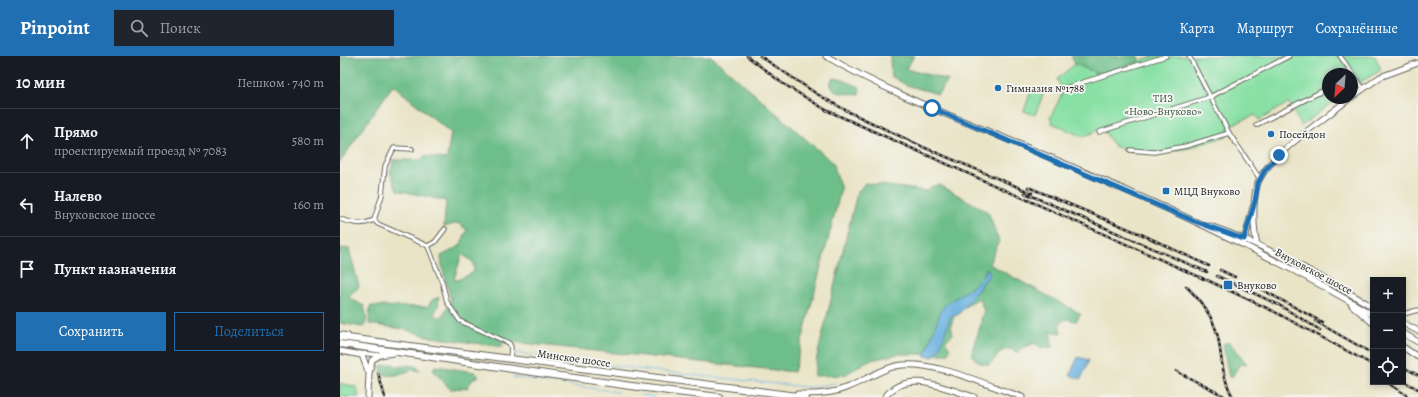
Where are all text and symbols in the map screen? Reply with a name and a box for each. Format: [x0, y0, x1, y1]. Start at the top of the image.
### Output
search box [114, 10, 394, 46]
text: Pinpoint [20, 15, 90, 41]
icon: search [128, 17, 150, 39]
text: Поиск [160, 18, 201, 38]
text: Карта [1180, 19, 1215, 38]
text: Маршрут [1237, 19, 1293, 38]
text: Сохранённые [1315, 19, 1398, 38]
north arrow [1322, 68, 1358, 104]
text: 10 мин [16, 71, 65, 94]
text: Пешком · 740 m [237, 74, 324, 91]
place label: Гимназия №1788 [1006, 81, 1084, 96]
marker: Гимназия №1788 [993, 83, 1003, 93]
park label: ТИЗ «Ново-Внуково» [1124, 91, 1202, 119]
route start [923, 99, 941, 117]
text: Прямо [54, 122, 98, 142]
place label: Посейдон [1279, 127, 1326, 142]
marker: Посейдон [1266, 129, 1276, 139]
icon: ahead [16, 130, 38, 152]
text: 580 m [292, 132, 324, 149]
text: проектируемый проезд № 7083 [54, 142, 227, 159]
route end [1270, 146, 1288, 164]
place label: МЦД Внуково [1174, 184, 1240, 199]
text: Налево [54, 186, 102, 206]
marker: МЦД Внуково [1161, 186, 1171, 196]
icon: left [16, 194, 38, 216]
text: 160 m [293, 196, 324, 213]
text: Внуковское шоссе [54, 206, 156, 223]
street label: Внуковское шоссе [1272, 245, 1355, 298]
icon: arrive [16, 258, 38, 280]
text: Пункт назначения [54, 259, 176, 279]
map controls [1370, 277, 1406, 385]
button: + [1370, 277, 1406, 313]
place label: Внуково [1237, 278, 1277, 293]
marker: Внуково [1222, 279, 1234, 291]
button: Сохранить [16, 312, 166, 351]
button: Поделиться [174, 312, 324, 351]
button: − [1370, 313, 1406, 349]
street label: Минское шоссе [536, 346, 612, 371]
button: locate [1370, 349, 1406, 385]

